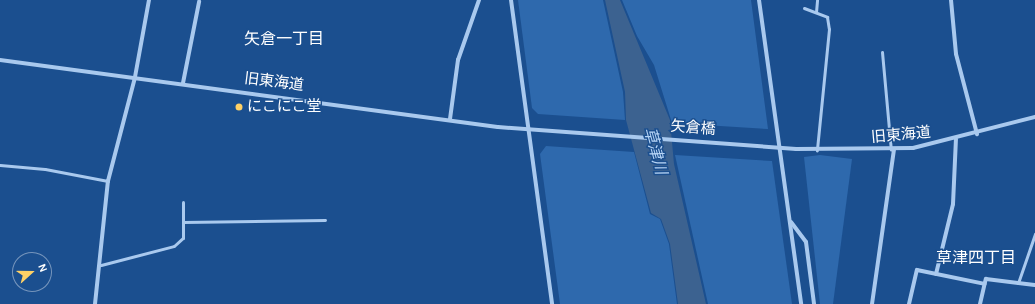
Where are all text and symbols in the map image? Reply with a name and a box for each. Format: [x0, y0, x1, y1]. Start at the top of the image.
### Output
district label: 矢倉一丁目 [244, 29, 324, 49]
street label: 旧東海道 [243, 69, 305, 95]
place label: にこにこ堂 [247, 98, 322, 116]
marker: にこにこ堂 [234, 102, 244, 112]
street label: 矢倉橋 [670, 117, 716, 139]
street label: 旧東海道 [870, 123, 932, 147]
water label: 草津川 [640, 125, 670, 177]
district label: 草津四丁目 [936, 248, 1016, 268]
north arrow [12, 252, 52, 292]
text: N [35, 262, 50, 274]

